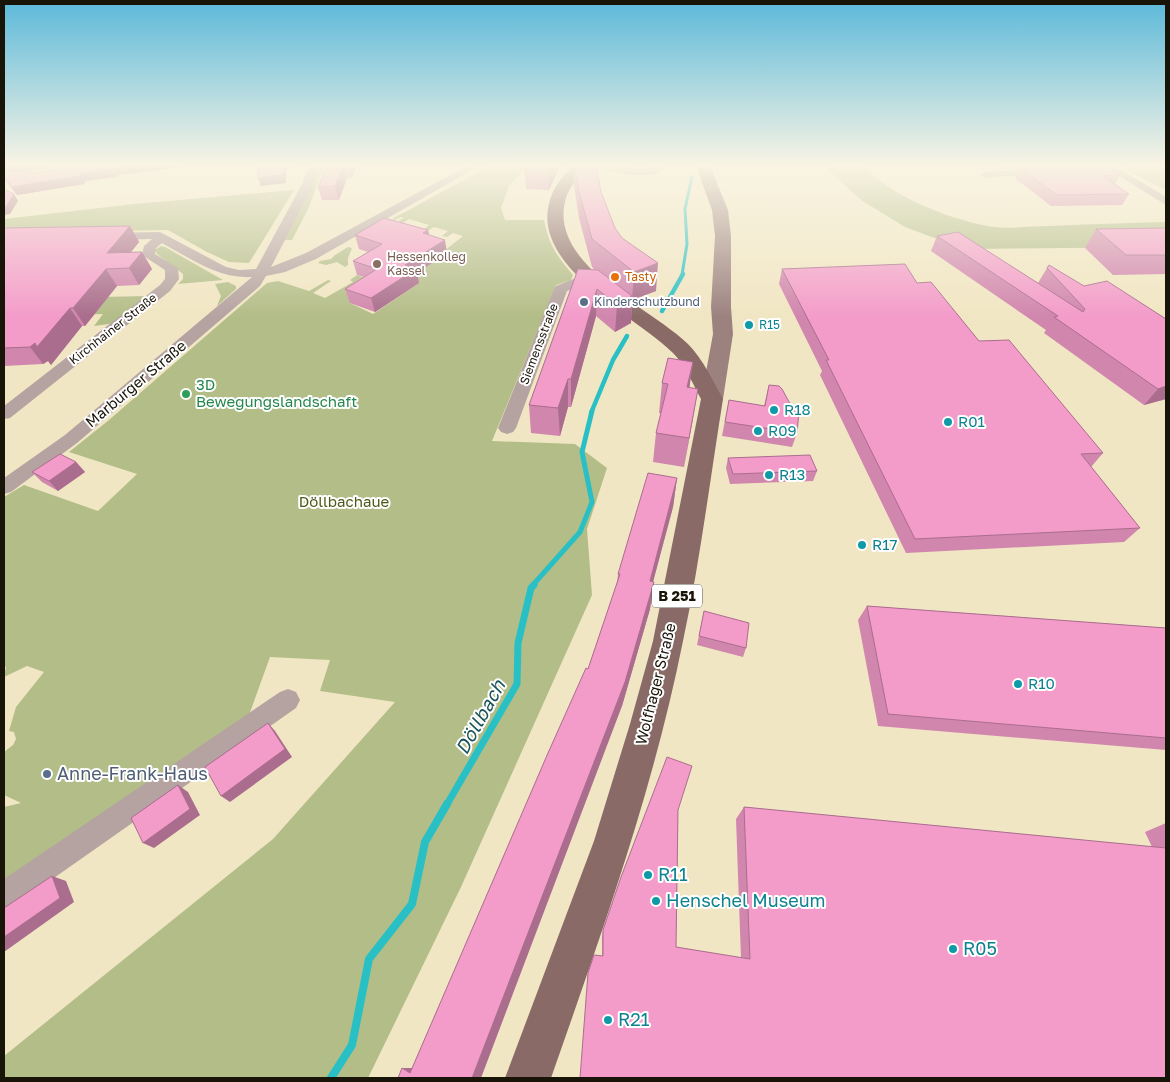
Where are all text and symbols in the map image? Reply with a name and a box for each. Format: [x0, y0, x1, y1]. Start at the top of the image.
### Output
place label: Hessenkolleg Kassel [387, 249, 466, 278]
marker: Hessenkolleg Kassel [371, 258, 383, 270]
place label: Tasty [625, 269, 657, 284]
marker: Tasty [609, 271, 621, 283]
street label: Kirchhainer Straße [66, 290, 159, 367]
place label: Kinderschutzbund [594, 294, 700, 309]
marker: Kinderschutzbund [578, 296, 590, 308]
street label: Siemensstraße [516, 301, 561, 386]
place label: R15 [759, 317, 780, 332]
marker: R15 [743, 319, 755, 331]
street label: Marburger Straße [81, 336, 189, 431]
place label: 3D Bewegungslandschaft [196, 375, 357, 410]
marker: 3D Bewegungslandschaft [180, 388, 192, 400]
place label: R18 [784, 400, 811, 418]
marker: R18 [768, 404, 780, 416]
place label: R01 [958, 412, 985, 430]
marker: R01 [942, 416, 954, 428]
place label: R09 [768, 421, 797, 439]
marker: R09 [752, 425, 764, 437]
place label: R13 [779, 465, 805, 483]
marker: R13 [763, 469, 775, 481]
park label: Döllbachaue [299, 492, 390, 510]
place label: R17 [872, 535, 897, 553]
marker: R17 [856, 539, 868, 551]
road number: B 251 [652, 584, 702, 608]
street label: Wolfhager Straße [631, 621, 679, 747]
water label: Döllbach [450, 674, 510, 758]
place label: R10 [1028, 674, 1055, 692]
marker: R10 [1012, 678, 1024, 690]
place label: Anne-Frank-Haus [57, 762, 208, 784]
marker: Anne-Frank-Haus [41, 768, 53, 780]
place label: R11 [658, 863, 688, 885]
marker: R11 [642, 869, 654, 881]
place label: Henschel Museum [666, 889, 825, 911]
marker: Henschel Museum [650, 895, 662, 907]
place label: R05 [963, 937, 997, 959]
marker: R05 [947, 943, 959, 955]
place label: R21 [618, 1008, 650, 1030]
marker: R21 [602, 1014, 614, 1026]

